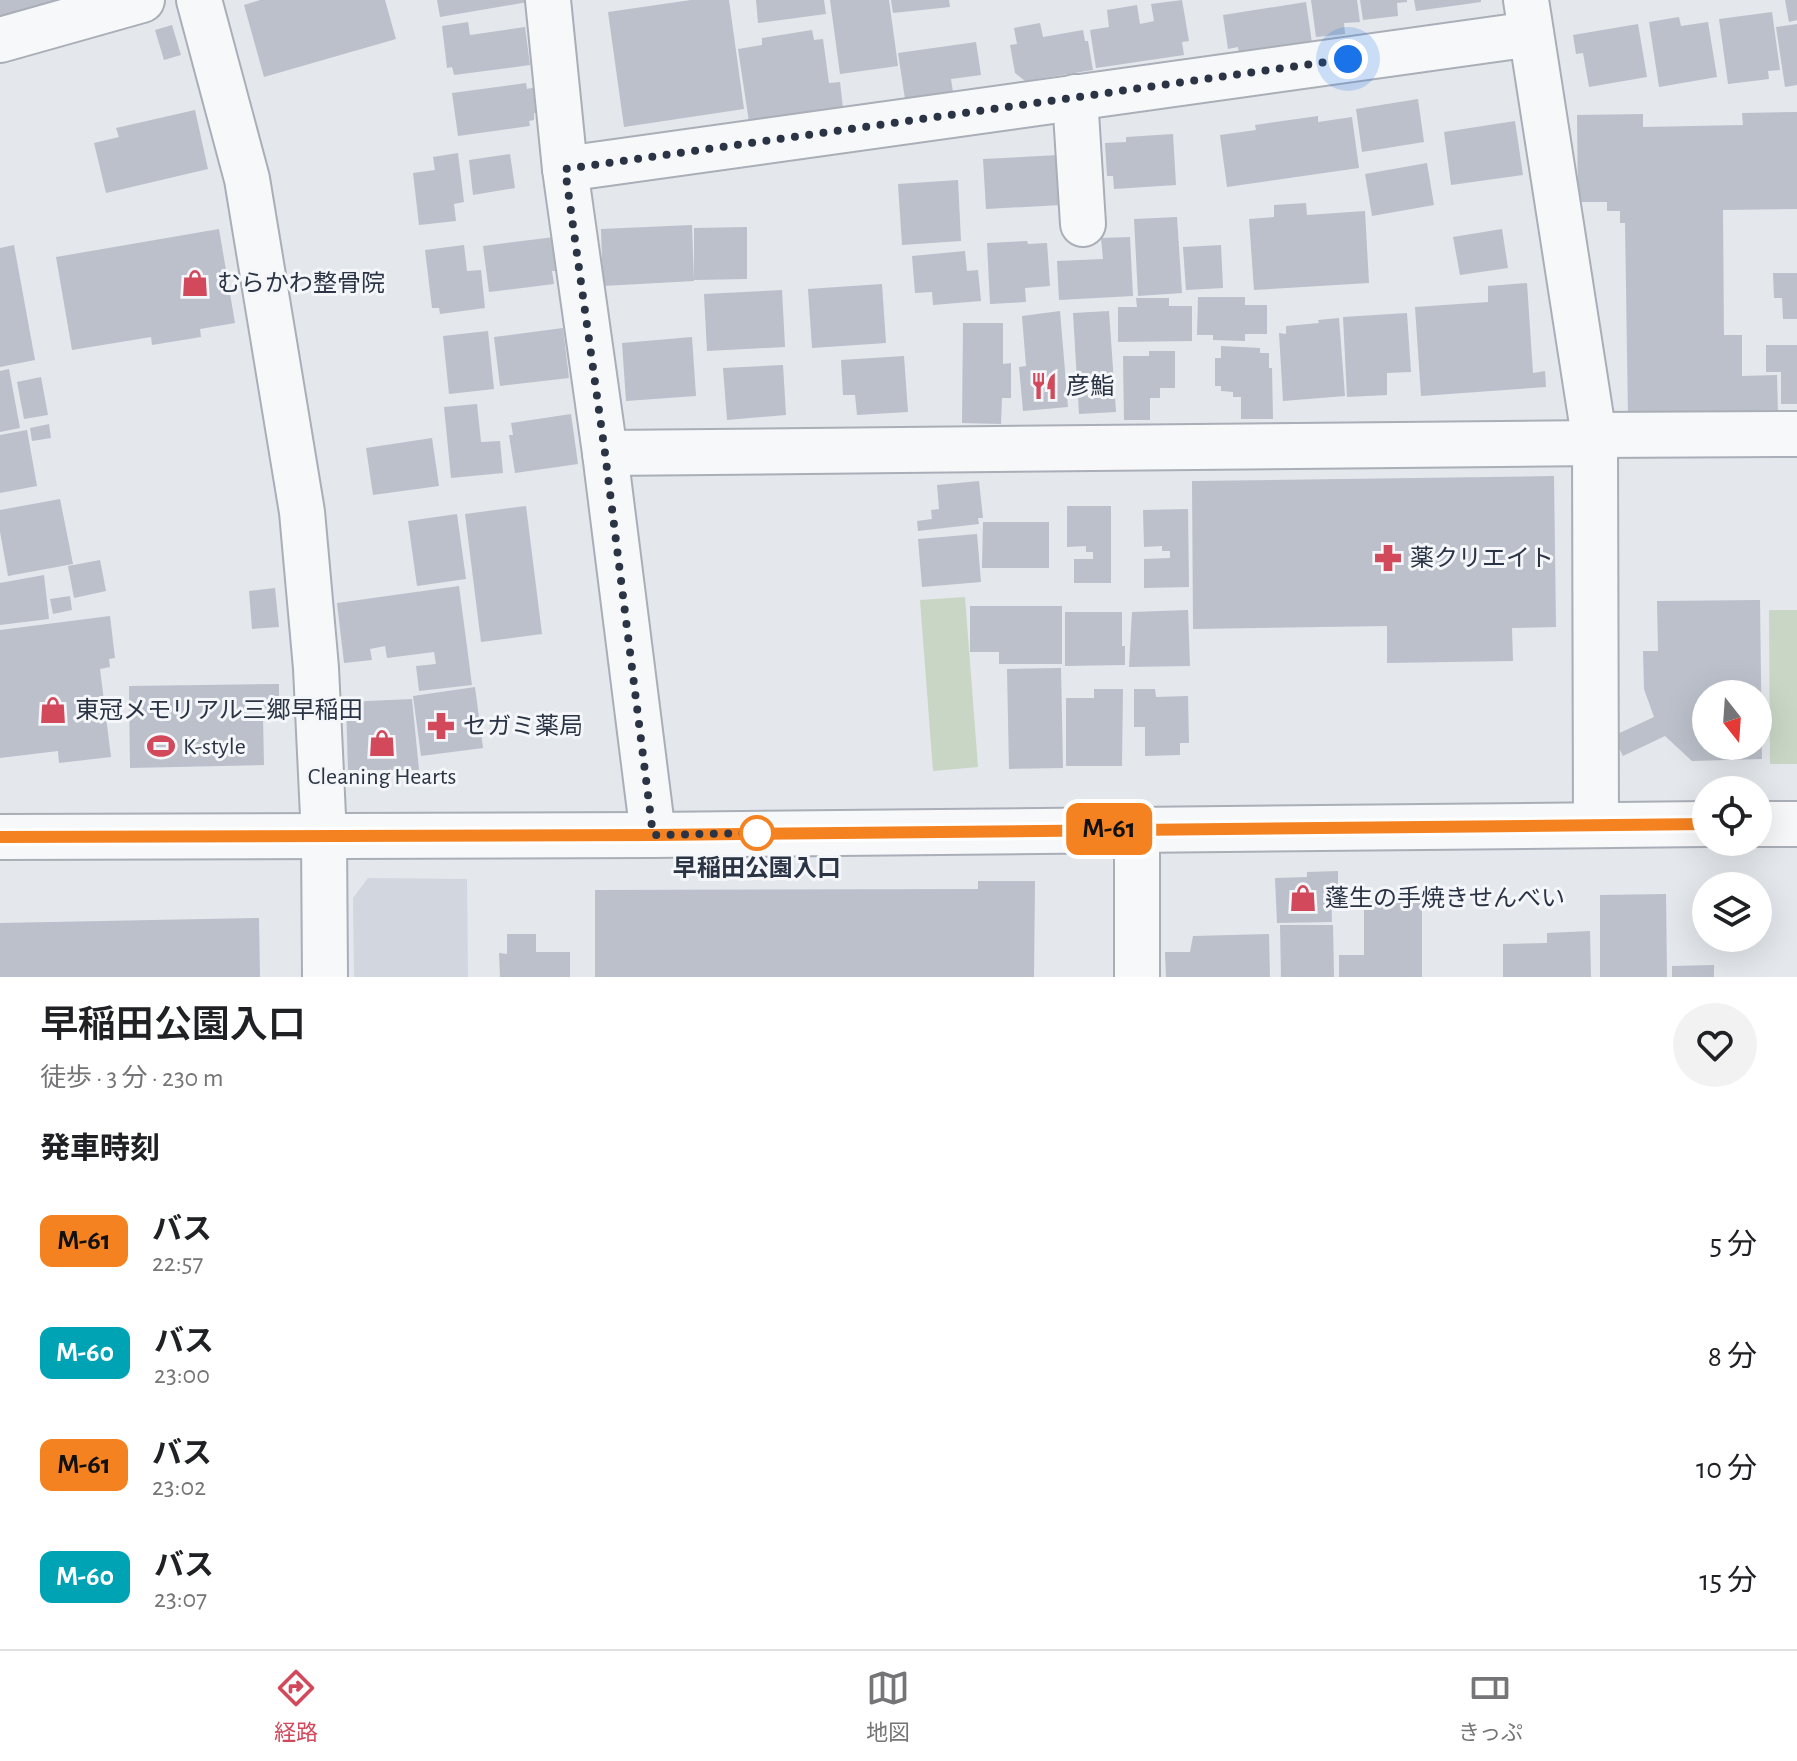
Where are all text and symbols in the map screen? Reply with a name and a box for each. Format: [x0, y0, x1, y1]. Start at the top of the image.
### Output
your location [1328, 39, 1368, 79]
shop icon: むらかわ整骨院 [180, 268, 210, 298]
place label: むらかわ整骨院 [217, 271, 385, 296]
restaurant icon: 彦鮨 [1029, 371, 1059, 401]
place label: 彦鮨 [1066, 373, 1114, 399]
pharmacy icon: 薬クリエイト [1373, 543, 1403, 573]
place label: 薬クリエイト [1410, 545, 1554, 571]
north arrow [1692, 680, 1772, 760]
map controls [1692, 680, 1772, 952]
shop icon: 東冠メモリアル三郷早稲田 [38, 695, 68, 725]
place label: 東冠メモリアル三郷早稲田 [75, 697, 363, 723]
pharmacy icon: セガミ薬局 [426, 711, 456, 741]
place label: セガミ薬局 [463, 713, 583, 739]
shop icon: Cleaning Hearts [367, 728, 397, 758]
sports icon: K-style [146, 731, 176, 761]
place label: K-style [183, 735, 246, 759]
place label: Cleaning Hearts [308, 765, 456, 789]
button: locate [1692, 776, 1772, 856]
line badge: M-61 [1053, 803, 1165, 855]
text: M-61 [1082, 815, 1136, 843]
marker: 早稲田公園入口 [740, 816, 774, 850]
place label: 早稲田公園入口 [673, 855, 841, 881]
button: layers [1692, 872, 1772, 952]
shop icon: 蓬生の手焼きせんべい [1288, 883, 1318, 913]
place label: 蓬生の手焼きせんべい [1325, 885, 1565, 911]
button: heart [1673, 1003, 1757, 1087]
text: 早稲田公園入口 [40, 1007, 306, 1045]
text: 徒歩 · 3 分 · 230 m [40, 1065, 223, 1091]
text: 発車時刻 [40, 1134, 160, 1164]
text: バス [152, 1215, 212, 1245]
text: M-61 [57, 1227, 111, 1255]
text: 5 分 [1710, 1230, 1757, 1260]
text: 22:57 [152, 1250, 203, 1276]
text: バス [154, 1327, 214, 1357]
text: M-60 [56, 1339, 114, 1367]
text: 8 分 [1708, 1342, 1757, 1372]
text: 23:00 [154, 1362, 210, 1388]
text: バス [152, 1439, 212, 1469]
text: M-61 [57, 1451, 111, 1479]
text: 10 分 [1696, 1454, 1757, 1484]
text: 23:02 [152, 1474, 206, 1500]
text: バス [154, 1551, 214, 1581]
text: M-60 [56, 1563, 114, 1591]
text: 15 分 [1699, 1566, 1757, 1596]
text: 23:07 [154, 1586, 207, 1612]
tab: 経路 [274, 1666, 318, 1746]
tab: 地図 [866, 1666, 910, 1746]
tab: きっぷ [1458, 1666, 1523, 1746]

